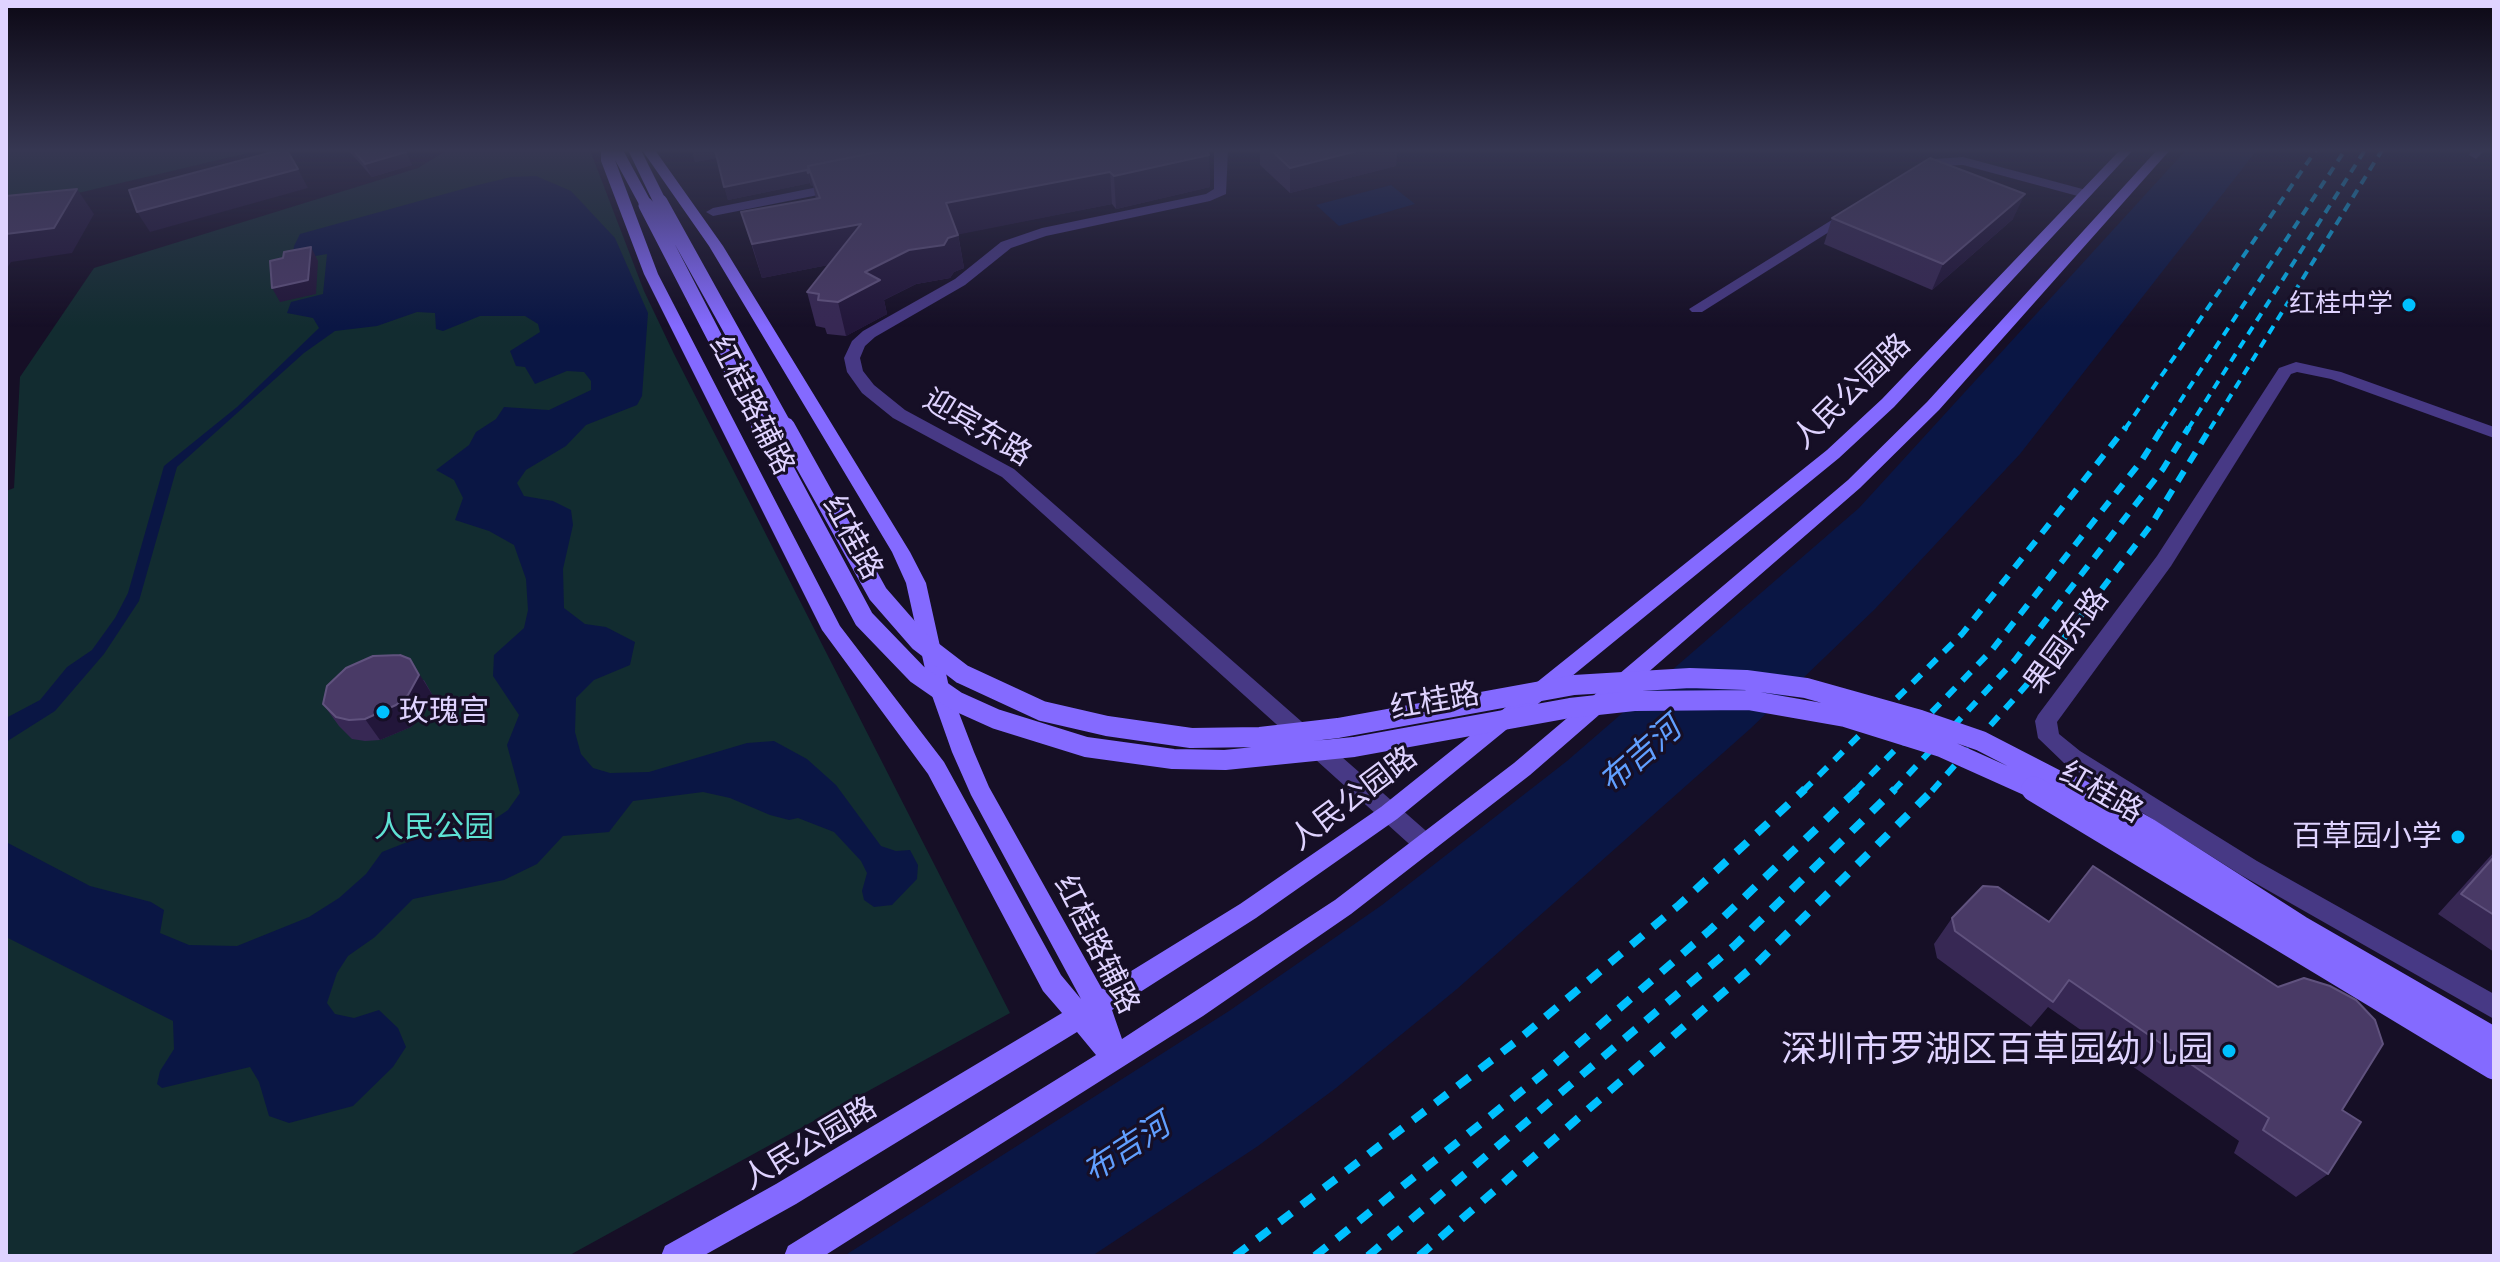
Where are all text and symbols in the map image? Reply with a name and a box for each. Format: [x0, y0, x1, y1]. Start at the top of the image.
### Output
place label: 红桂中学 [2289, 289, 2393, 321]
marker: 红桂中学 [2400, 296, 2418, 314]
street label: 人民公园路 [1786, 327, 1918, 457]
street label: 红桂路辅路 [701, 331, 801, 481]
street label: 迎宾东路 [916, 382, 1038, 474]
street label: 红桂路 [814, 490, 890, 586]
street label: 果园东路 [2017, 582, 2117, 700]
street label: 红桂路 [1388, 676, 1482, 728]
place label: 玫瑰宫 [399, 694, 489, 730]
marker: 玫瑰宫 [374, 703, 392, 721]
water label: 布吉河 [1592, 710, 1690, 802]
street label: 人民公园路 [1283, 739, 1425, 859]
street label: 红桂路 [2053, 755, 2149, 831]
park label: 人民公园 [374, 810, 494, 846]
place label: 百草园小学 [2292, 819, 2442, 855]
marker: 百草园小学 [2449, 828, 2467, 846]
street label: 红桂路辅路 [1046, 870, 1146, 1020]
place label: 深圳市罗湖区百草园幼儿园 [1781, 1029, 2213, 1073]
marker: 深圳市罗湖区百草园幼儿园 [2220, 1042, 2238, 1060]
street label: 人民公园路 [736, 1090, 884, 1198]
water label: 布吉河 [1076, 1107, 1178, 1191]

